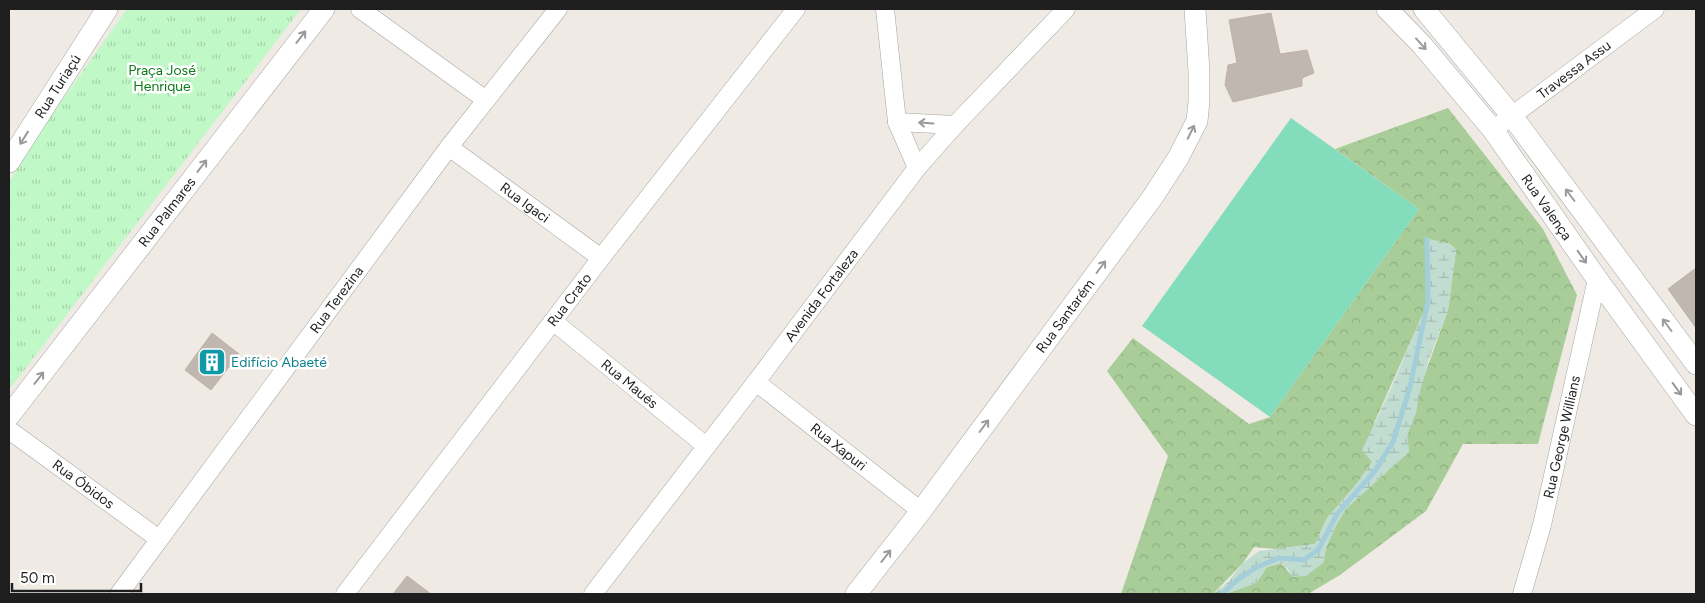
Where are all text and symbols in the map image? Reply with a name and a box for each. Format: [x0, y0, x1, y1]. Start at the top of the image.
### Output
one-way arrow [296, 31, 307, 44]
one-way arrow [1415, 37, 1427, 50]
street label: Travessa Assu [1534, 37, 1614, 103]
street label: Rua Turiaçú [31, 51, 84, 121]
park label: Praça José Henrique [128, 62, 196, 95]
one-way arrow [918, 119, 934, 128]
one-way arrow [1187, 125, 1196, 140]
one-way arrow [19, 131, 29, 145]
one-way arrow [197, 159, 207, 173]
street label: Rua Valença [1518, 171, 1576, 243]
street label: Rua Palmares [135, 174, 199, 250]
street label: Rua Igaci [497, 179, 553, 226]
one-way arrow [1565, 189, 1576, 202]
street label: Avenida Fortaleza [781, 246, 862, 345]
one-way arrow [1577, 250, 1587, 264]
one-way arrow [1096, 260, 1106, 274]
street label: Rua Terezina [306, 263, 367, 336]
street label: Rua Crato [544, 270, 595, 330]
street label: Rua Santarém [1032, 276, 1098, 356]
one-way arrow [1662, 318, 1672, 332]
building icon: Edifício Abaeté [197, 347, 227, 377]
place label: Edifício Abaeté [231, 354, 327, 371]
street label: Rua Maués [598, 355, 661, 412]
one-way arrow [33, 372, 44, 385]
street label: Rua George Willians [1540, 374, 1584, 500]
one-way arrow [1672, 382, 1682, 396]
street label: Rua Xapuri [807, 419, 870, 474]
one-way arrow [978, 420, 989, 433]
street label: Rua Óbidos [49, 456, 118, 512]
one-way arrow [880, 550, 891, 563]
scale bar [12, 560, 141, 592]
text: 50 m [20, 569, 55, 587]

